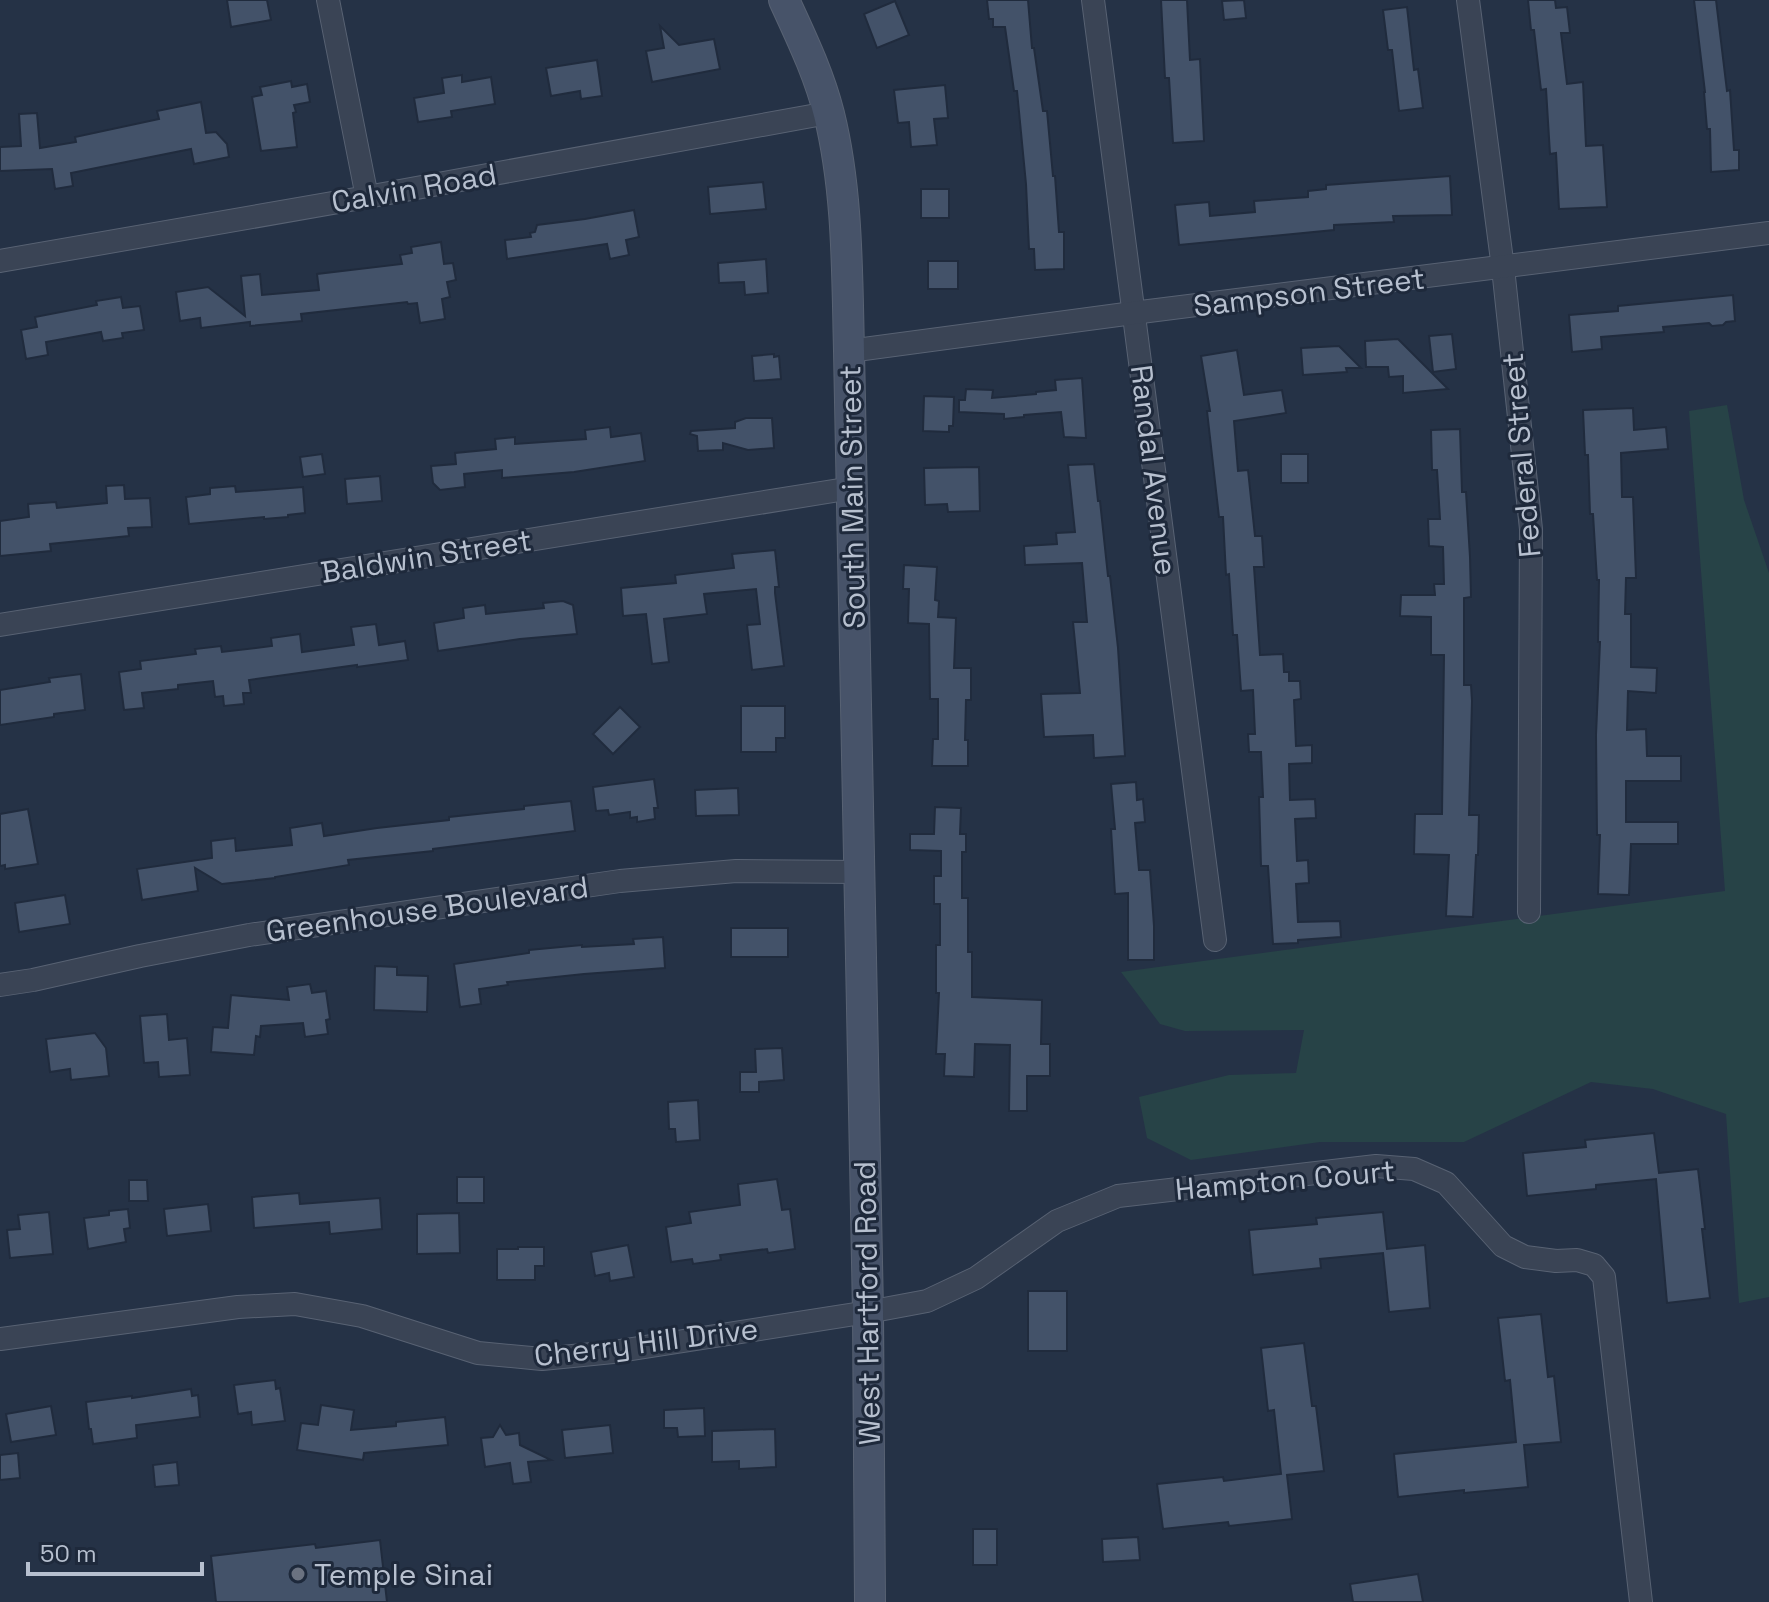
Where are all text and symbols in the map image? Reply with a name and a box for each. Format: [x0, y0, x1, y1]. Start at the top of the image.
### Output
street label: Calvin Road [328, 154, 500, 222]
street label: Sampson Street [1191, 258, 1427, 326]
street label: Federal Street [1493, 351, 1549, 559]
street label: Randal Avenue [1122, 363, 1186, 577]
street label: South Main Street [830, 365, 874, 629]
street label: Baldwin Street [318, 520, 534, 592]
street label: Greenhouse Boulevard [263, 867, 591, 951]
street label: Hampton Court [1173, 1151, 1397, 1209]
street label: West Hartford Road [845, 1161, 889, 1445]
street label: Cherry Hill Drive [532, 1309, 760, 1375]
scale bar [28, 1526, 202, 1576]
text: 50 m [40, 1538, 97, 1569]
place label: Temple Sinai [314, 1555, 493, 1594]
marker: Temple Sinai [289, 1565, 307, 1583]

